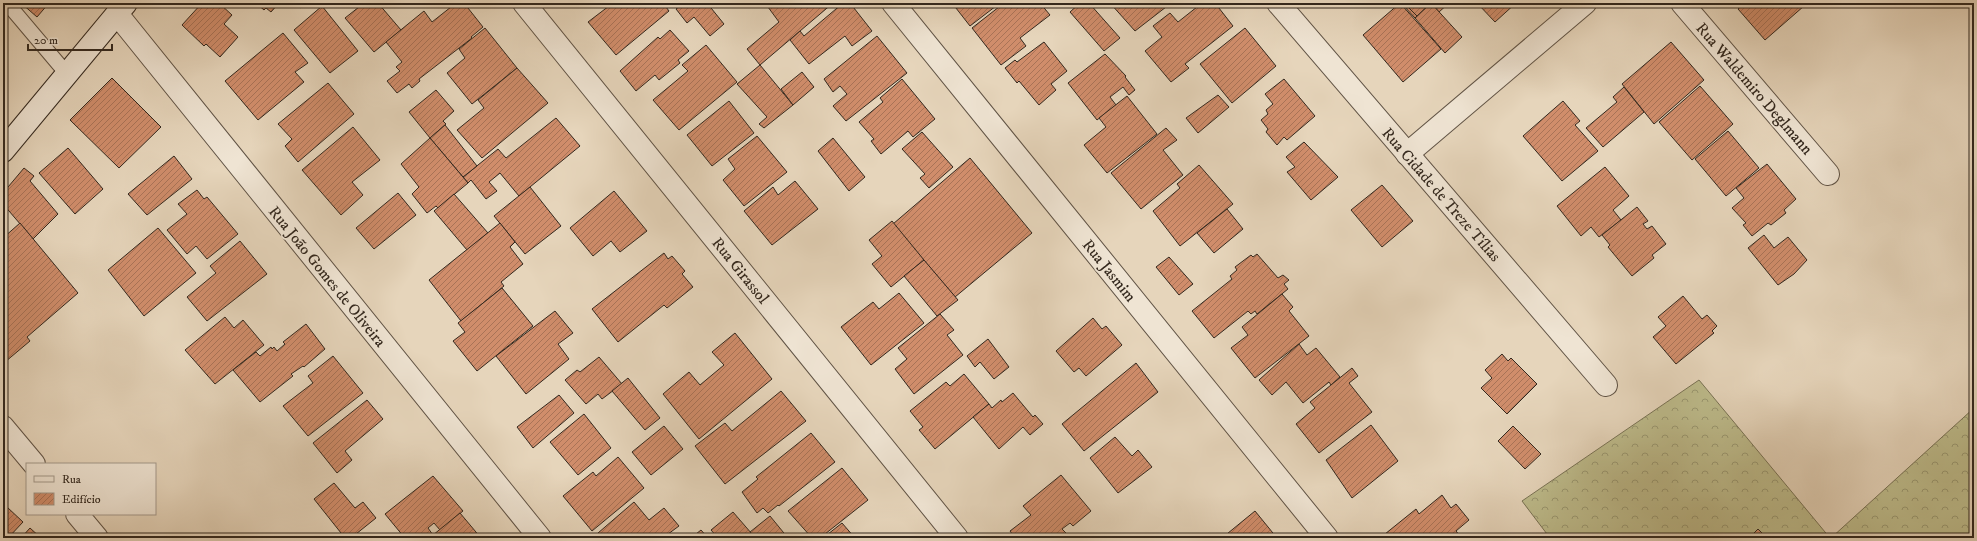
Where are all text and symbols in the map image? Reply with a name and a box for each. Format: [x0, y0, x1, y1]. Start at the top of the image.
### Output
street label: Rua Waldemiro Deglmann [1691, 19, 1817, 159]
scale bar [28, 26, 112, 52]
text: 20 m [34, 33, 58, 48]
street label: Rua Cidade de Treze Tílias [1378, 123, 1505, 266]
street label: Rua João Gomes de Oliveira [264, 202, 390, 351]
street label: Rua Girassol [707, 233, 773, 308]
street label: Rua Jasmim [1078, 235, 1141, 306]
legend [26, 463, 156, 515]
text: Rua [62, 472, 82, 487]
text: Edifício [62, 492, 101, 507]

